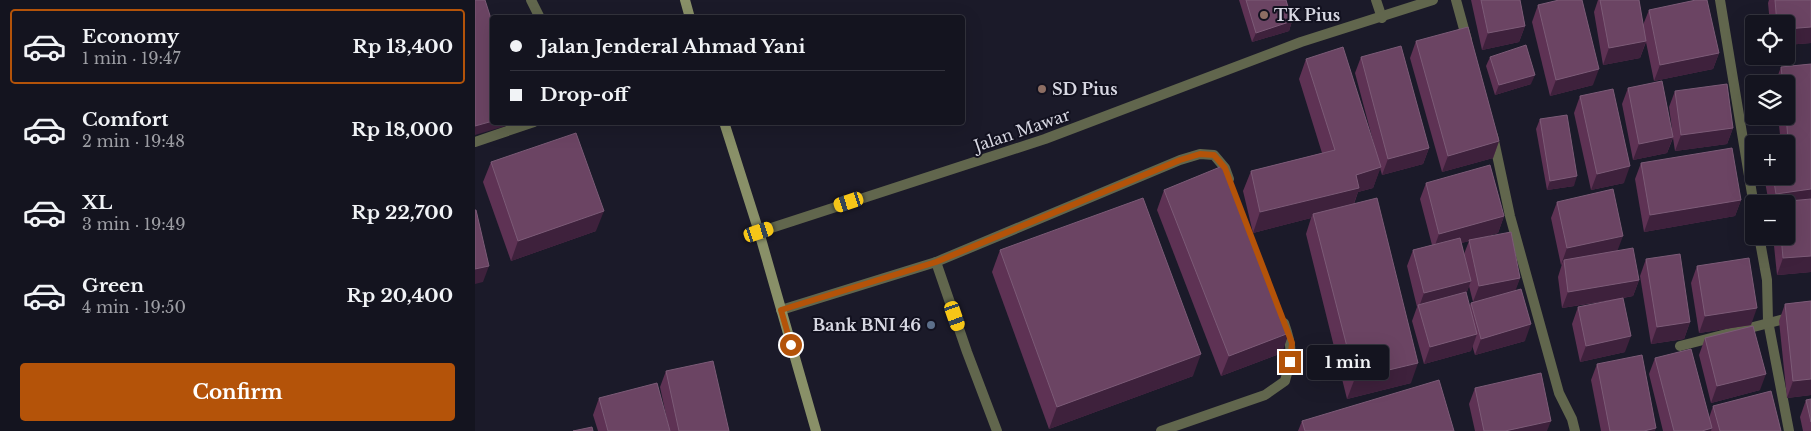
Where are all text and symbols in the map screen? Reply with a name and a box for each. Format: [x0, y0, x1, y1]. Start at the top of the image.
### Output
place label: TK Pius [1274, 5, 1340, 25]
marker: TK Pius [1258, 9, 1270, 21]
map controls [1745, 15, 1795, 245]
button: locate [1745, 15, 1795, 65]
icon: car [22, 24, 67, 69]
text: Economy [82, 25, 179, 48]
text: Rp 13,400 [353, 35, 453, 58]
text: Jalan Jenderal Ahmad Yani [540, 35, 805, 58]
text: 1 min · 19:47 [82, 48, 181, 68]
button: layers [1745, 75, 1795, 125]
place label: SD Pius [1052, 79, 1118, 99]
text: Drop-off [540, 83, 629, 106]
marker: SD Pius [1036, 83, 1048, 95]
street label: Jalan Mawar [969, 104, 1073, 156]
icon: car [22, 107, 67, 152]
text: Comfort [82, 108, 169, 131]
text: Rp 18,000 [351, 118, 453, 141]
text: 2 min · 19:48 [82, 131, 185, 151]
button: + [1745, 135, 1795, 185]
icon: car [22, 190, 67, 235]
car [832, 190, 865, 214]
text: XL [82, 191, 112, 214]
button: − [1745, 195, 1795, 245]
text: Rp 22,700 [351, 201, 453, 224]
text: 3 min · 19:49 [82, 214, 185, 234]
car [742, 220, 775, 244]
icon: car [22, 273, 67, 318]
text: Green [82, 274, 144, 297]
text: Rp 20,400 [347, 284, 453, 307]
text: 4 min · 19:50 [82, 297, 186, 317]
car [943, 299, 966, 333]
place label: Bank BNI 46 [812, 315, 921, 335]
marker: Bank BNI 46 [925, 319, 937, 331]
route start [780, 334, 802, 356]
callout: 1 min [1307, 344, 1390, 380]
route end [1279, 351, 1301, 373]
text: 1 min [1325, 352, 1371, 372]
button: Confirm [20, 363, 455, 421]

